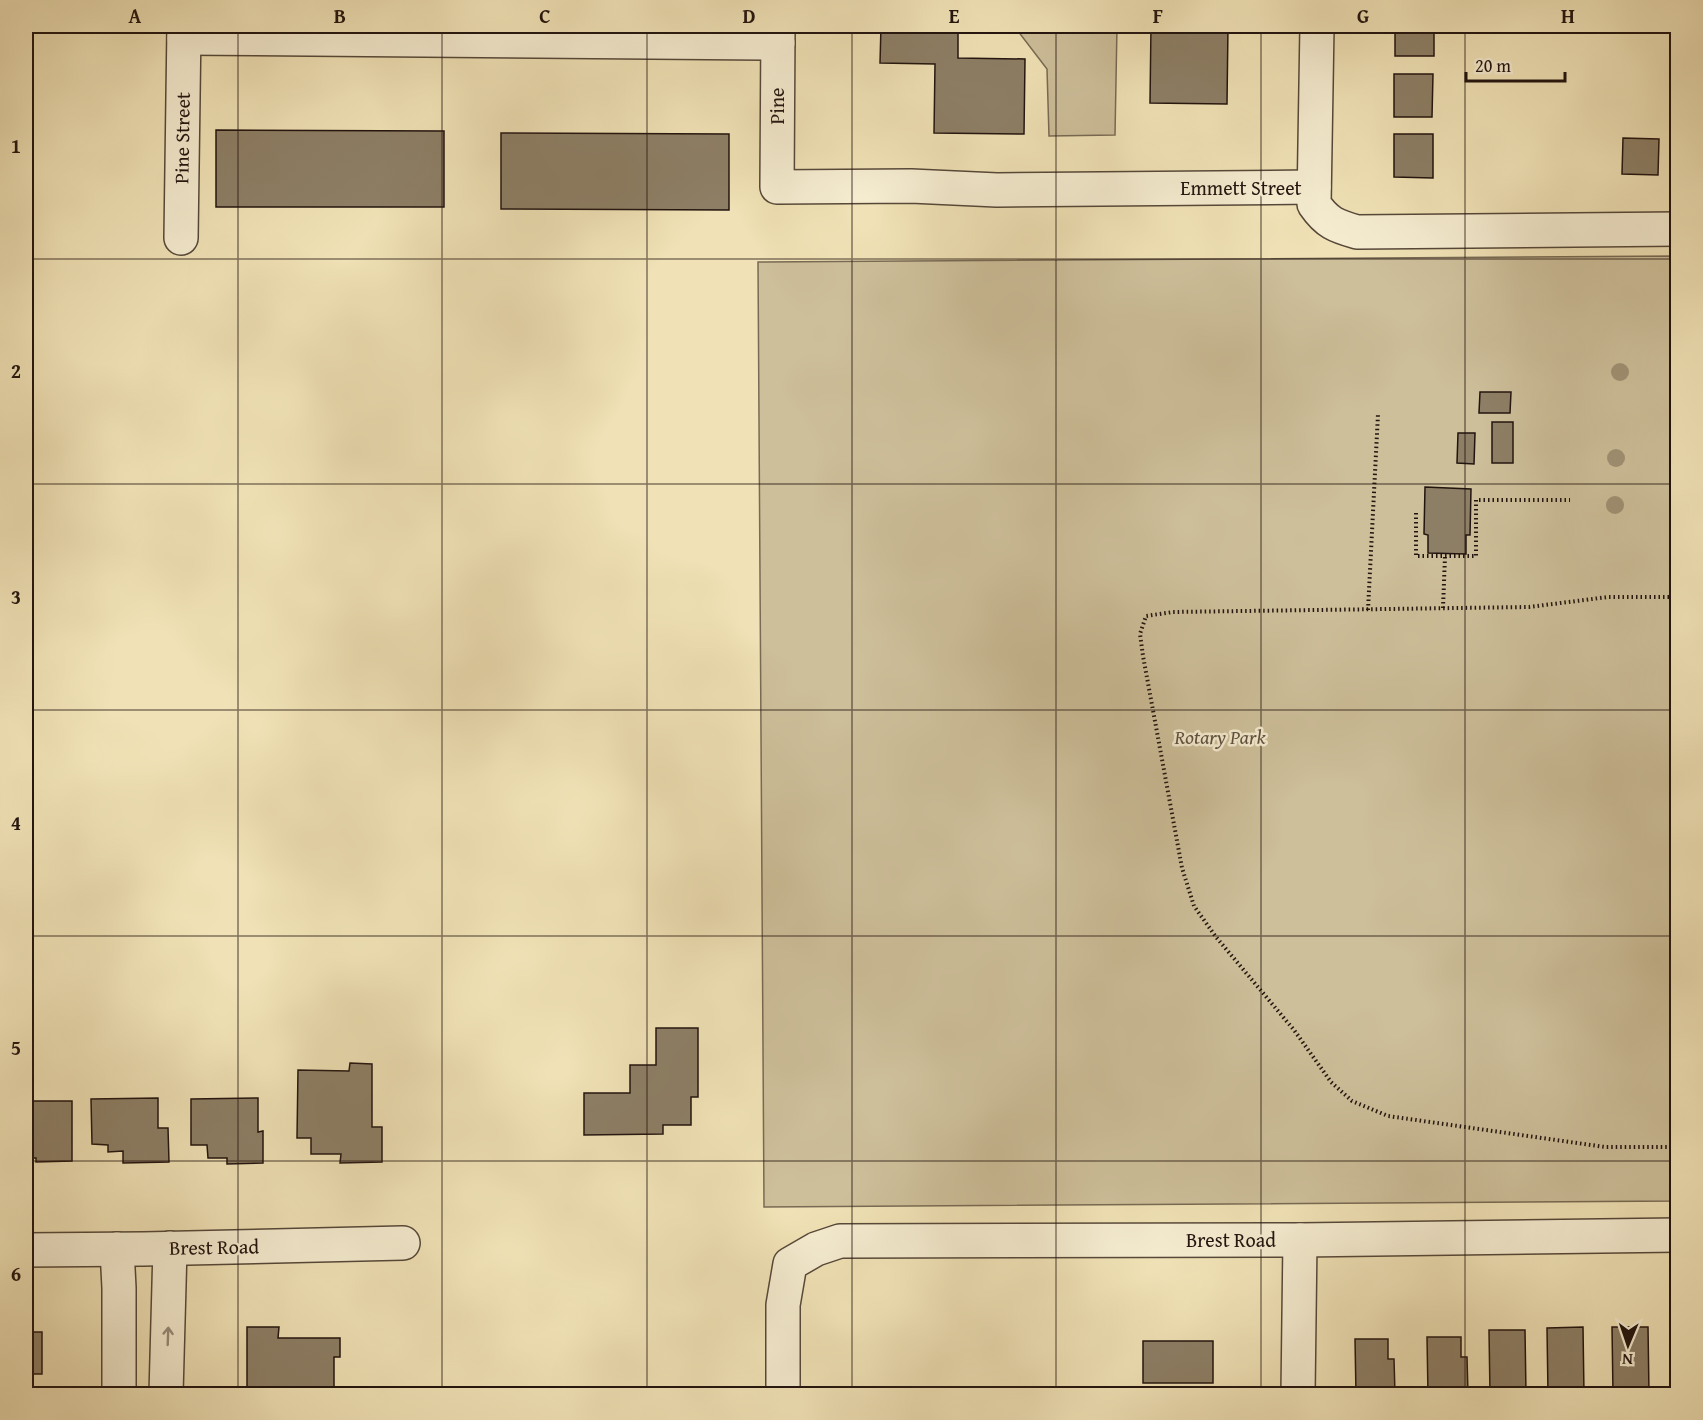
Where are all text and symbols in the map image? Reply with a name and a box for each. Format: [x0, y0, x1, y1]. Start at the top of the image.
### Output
text: A [129, 1, 142, 30]
text: B [334, 1, 346, 30]
text: C [539, 1, 551, 30]
text: D [742, 1, 756, 30]
text: E [949, 1, 960, 30]
text: F [1153, 1, 1163, 30]
text: G [1357, 1, 1369, 30]
text: H [1561, 1, 1575, 30]
scale bar [1466, 45, 1565, 83]
text: 20 m [1475, 52, 1511, 79]
street label: Pine [762, 88, 791, 124]
street label: Pine Street [166, 92, 197, 184]
text: 1 [11, 131, 21, 160]
street label: Emmett Street [1180, 173, 1302, 202]
text: 2 [11, 356, 21, 385]
text: 3 [11, 582, 21, 611]
park label: Rotary Park [1173, 722, 1266, 751]
text: 4 [11, 808, 21, 837]
text: 5 [11, 1033, 21, 1062]
street label: Brest Road [1186, 1225, 1276, 1254]
street label: Brest Road [169, 1231, 260, 1262]
text: 6 [11, 1259, 21, 1288]
north arrow [1598, 1315, 1658, 1375]
one-way arrow [162, 1327, 174, 1347]
text: N [1621, 1348, 1633, 1372]

